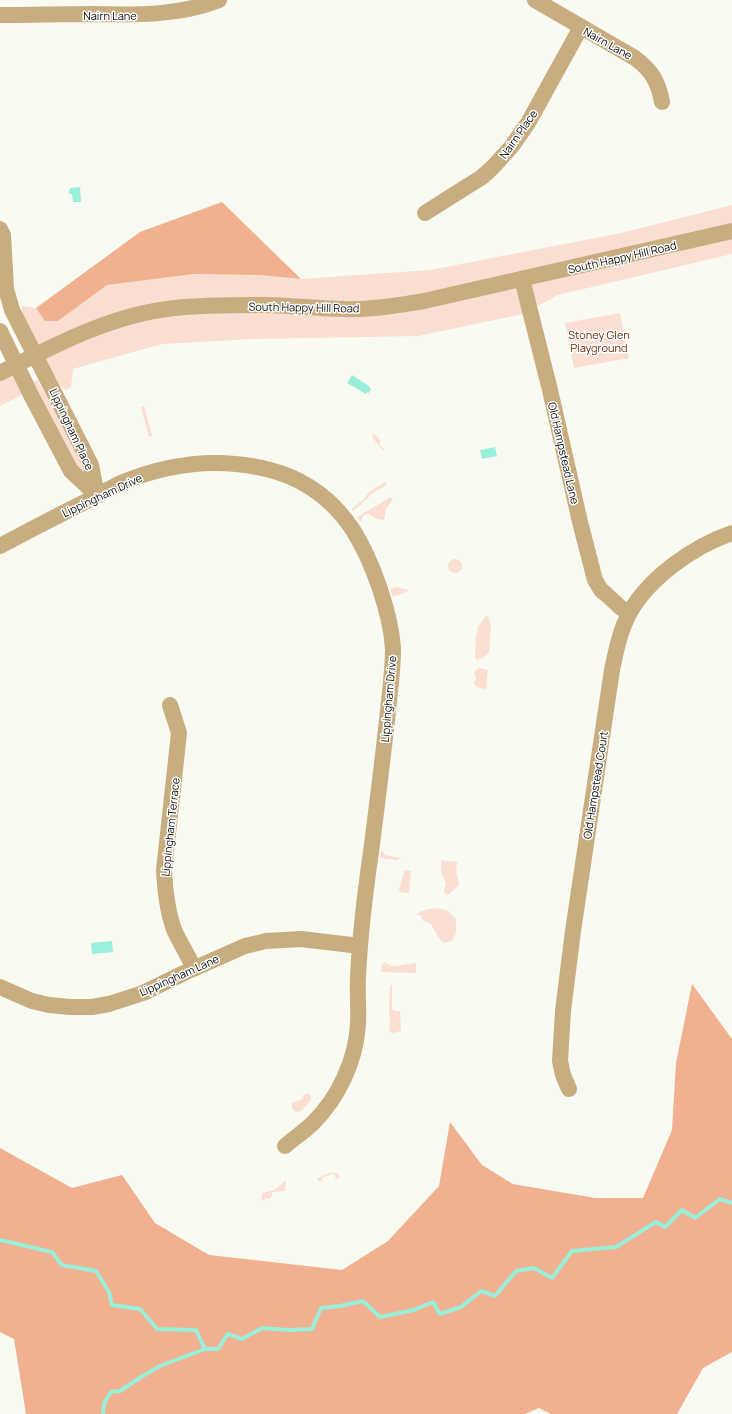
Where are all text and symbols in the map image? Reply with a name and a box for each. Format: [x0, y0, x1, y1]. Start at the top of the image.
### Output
street label: Nairn Lane [83, 8, 137, 23]
street label: Nairn Lane [581, 23, 636, 63]
street label: Nairn Place [496, 106, 541, 161]
street label: South Happy Hill Road [566, 237, 678, 277]
street label: South Happy Hill Road [248, 299, 360, 315]
park label: Stoney Glen Playground [568, 327, 630, 355]
street label: Lippingham Place [46, 386, 98, 473]
street label: Old Hampstead Lane [545, 400, 583, 506]
street label: Lippingham Drive [60, 470, 145, 520]
street label: Lippingham Drive [377, 655, 399, 743]
street label: Old Hampstead Court [579, 730, 611, 840]
street label: Lippingham Terrace [157, 776, 183, 877]
street label: Lippingham Lane [137, 950, 222, 999]

